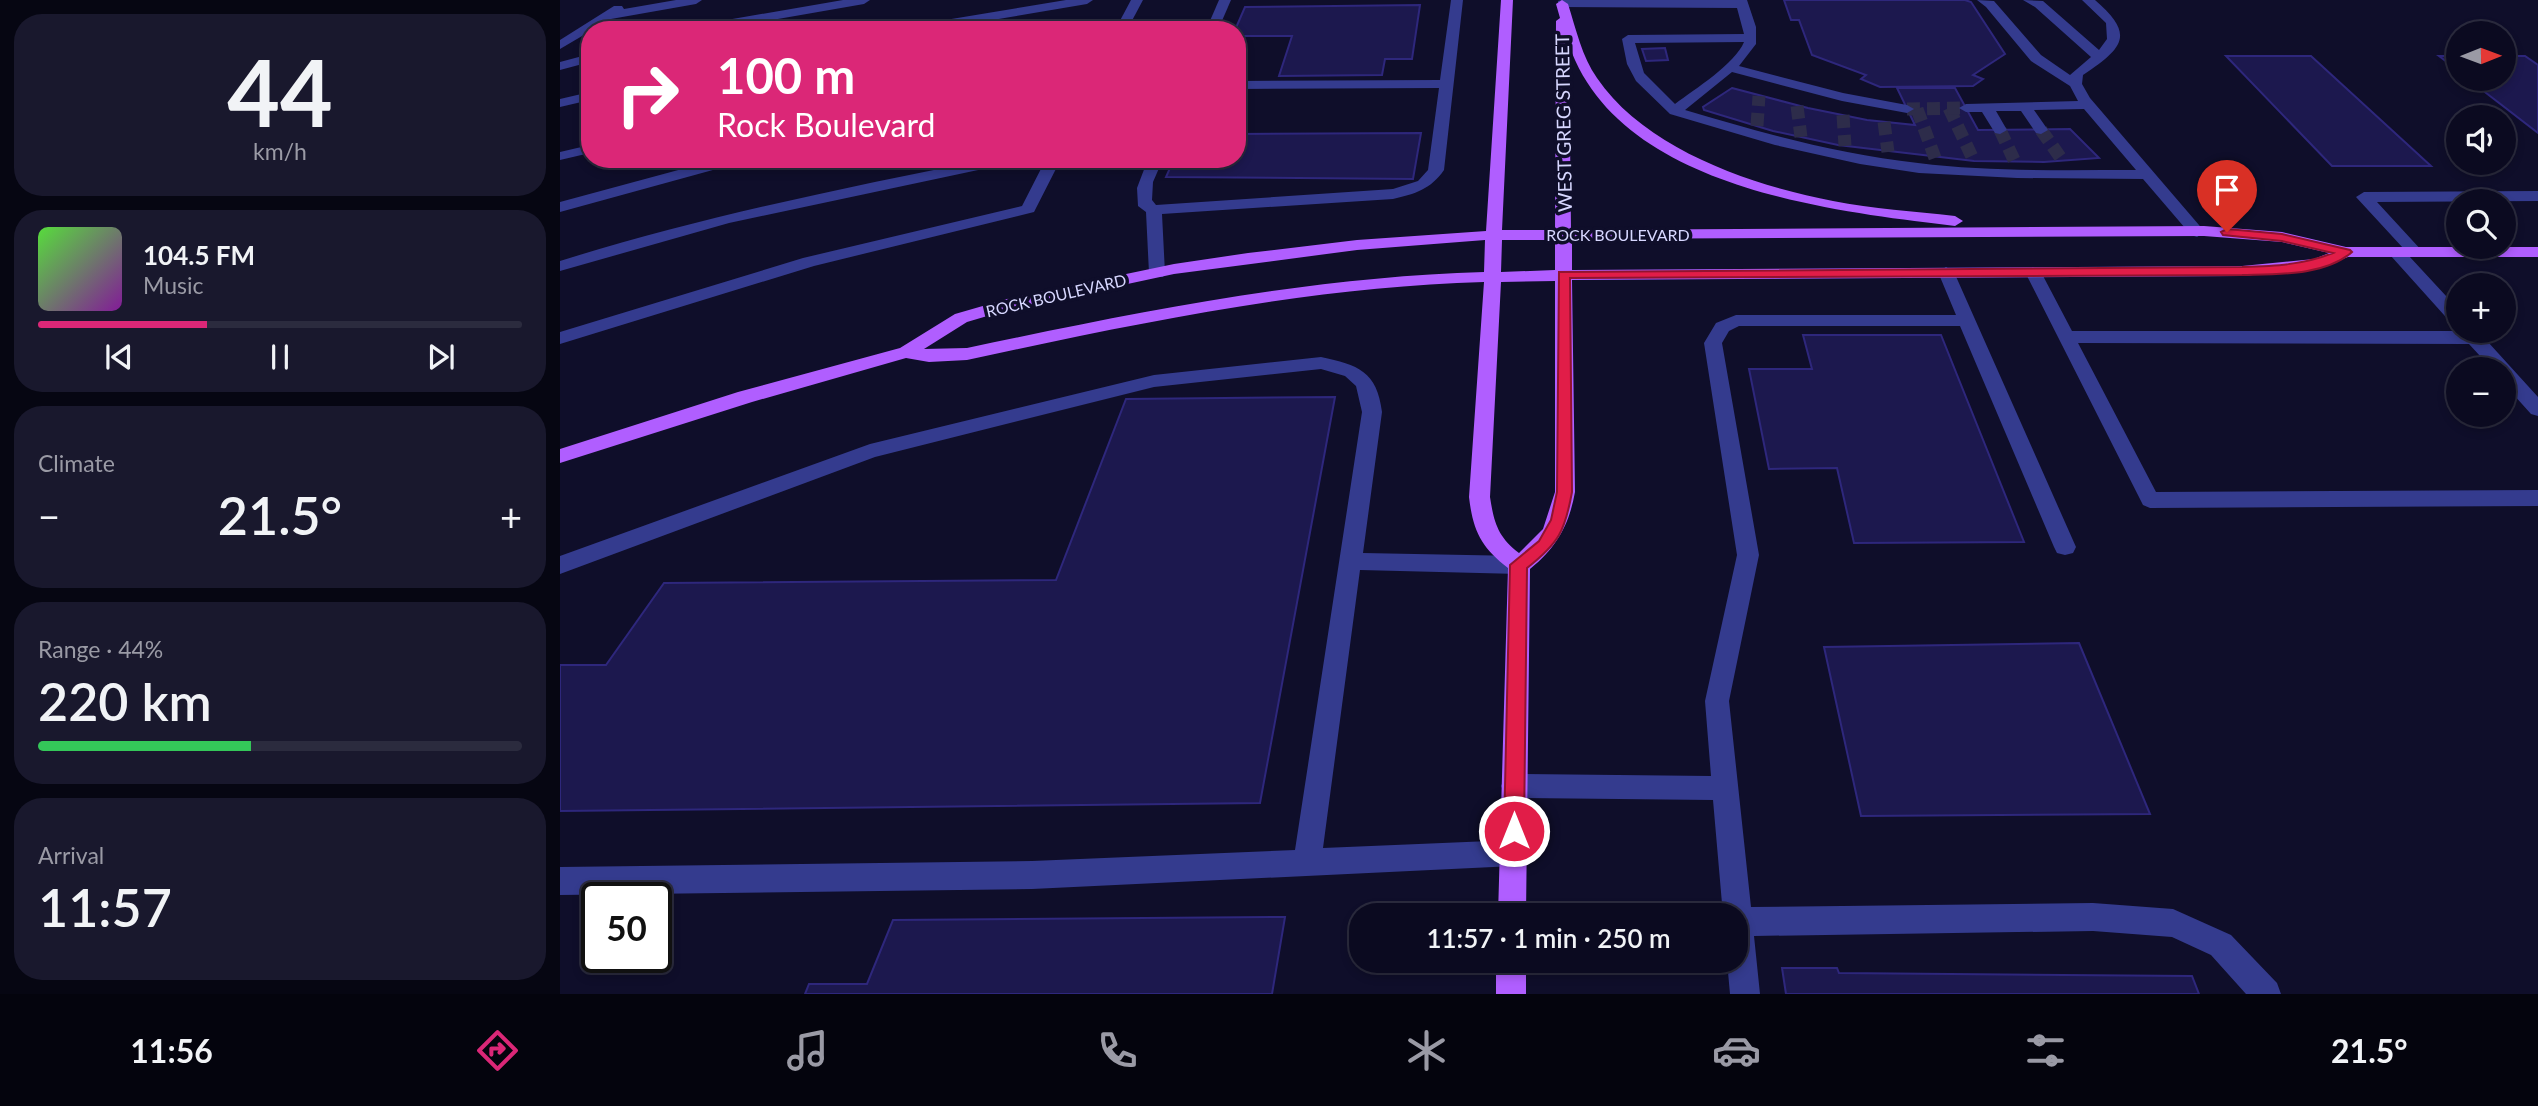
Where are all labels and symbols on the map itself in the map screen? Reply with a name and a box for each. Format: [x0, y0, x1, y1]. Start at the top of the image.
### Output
north arrow [2446, 21, 2516, 91]
street label: WEST GREG STREET [1550, 34, 1576, 212]
pin [2197, 160, 2257, 232]
street label: ROCK BOULEVARD [1546, 225, 1690, 244]
street label: ROCK BOULEVARD [984, 270, 1128, 320]
position arrow [1477, 794, 1551, 868]
speed limit sign: 50 [581, 882, 672, 973]

